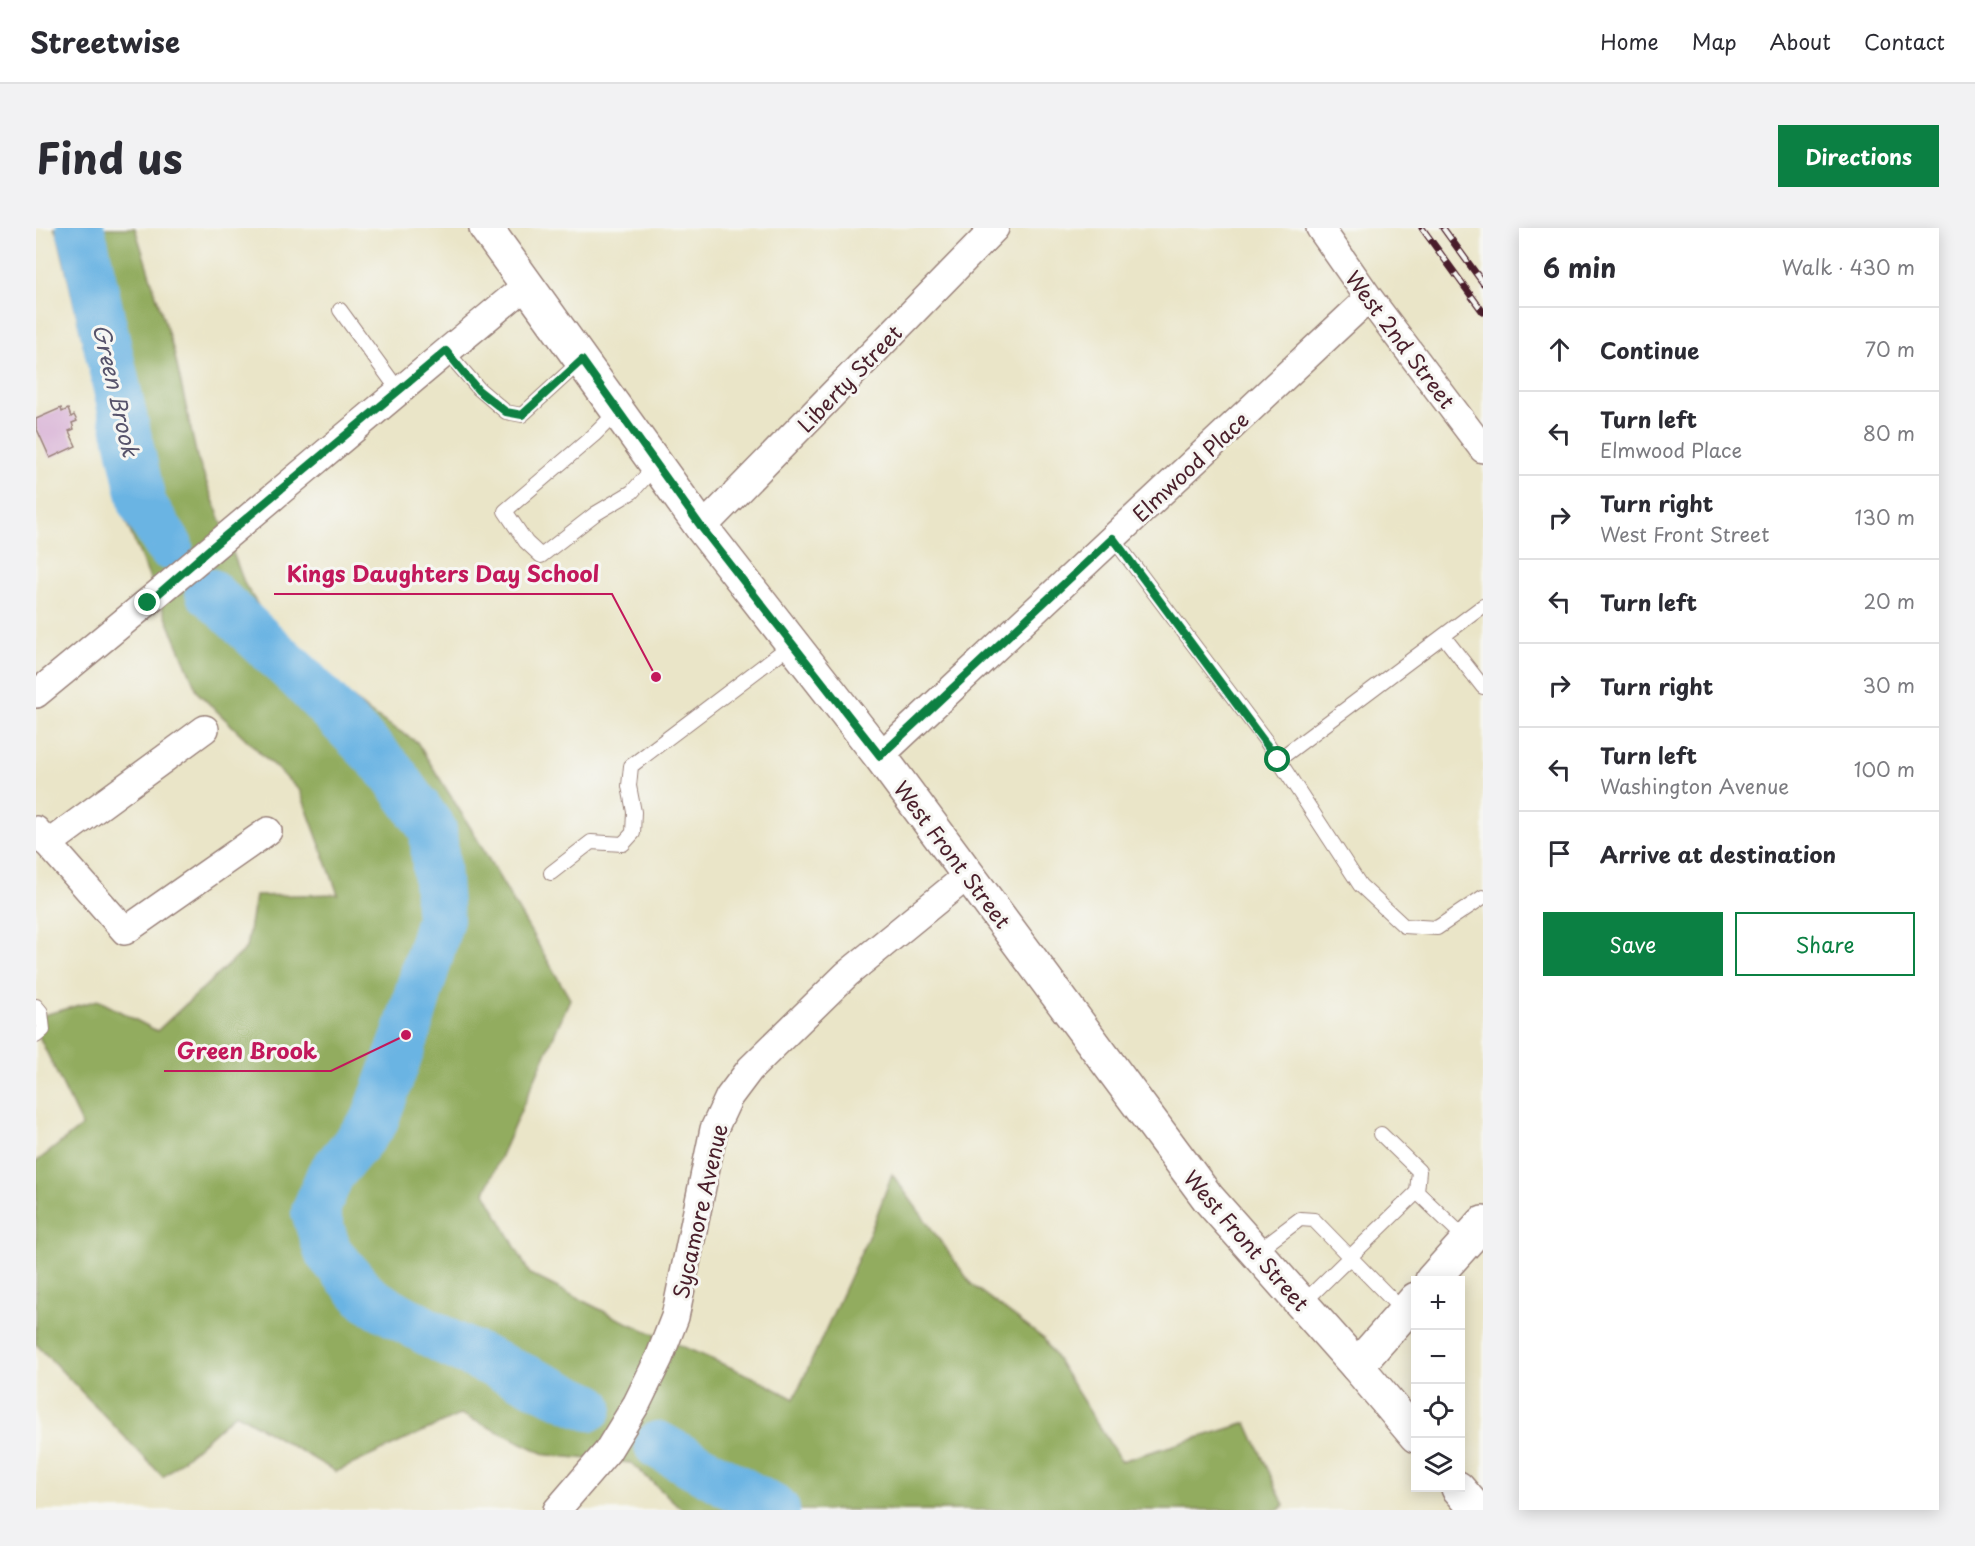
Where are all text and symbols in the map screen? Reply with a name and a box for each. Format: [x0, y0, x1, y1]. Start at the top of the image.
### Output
text: Streetwise [30, 20, 180, 63]
text: Home [1600, 25, 1659, 57]
text: Map [1692, 25, 1737, 57]
text: About [1770, 25, 1831, 57]
text: Contact [1864, 25, 1945, 57]
text: Find us [36, 125, 183, 188]
button: Directions [1778, 125, 1939, 187]
text: 6 min [1543, 248, 1616, 287]
text: Walk · 430 m [1782, 252, 1915, 282]
street label: West 2nd Street [1338, 263, 1464, 415]
street label: Liberty Street [789, 317, 909, 439]
water label: Green Brook [86, 320, 149, 461]
icon: ahead [1543, 333, 1576, 366]
text: Continue [1600, 333, 1699, 366]
text: 70 m [1865, 334, 1915, 364]
text: Turn left [1600, 402, 1697, 435]
street label: Elmwood Place [1125, 403, 1255, 529]
icon: left [1543, 417, 1576, 450]
text: 80 m [1863, 418, 1915, 448]
text: Elmwood Place [1600, 435, 1742, 465]
text: Turn right [1600, 486, 1713, 519]
icon: right [1543, 501, 1576, 534]
text: 130 m [1855, 502, 1915, 532]
text: West Front Street [1600, 519, 1769, 549]
callout: Kings Daughters Day School [274, 554, 612, 594]
text: Kings Daughters Day School [287, 556, 599, 589]
icon: left [1543, 585, 1576, 618]
text: Turn left [1600, 585, 1697, 618]
text: 20 m [1863, 586, 1915, 616]
route end [134, 589, 160, 615]
icon: right [1543, 669, 1576, 702]
text: Turn right [1600, 669, 1713, 702]
text: 30 m [1862, 670, 1915, 700]
text: Turn left [1600, 738, 1697, 771]
route start [1264, 746, 1290, 772]
icon: left [1543, 753, 1576, 786]
text: 100 m [1854, 754, 1915, 784]
text: Washington Avenue [1600, 771, 1789, 801]
street label: West Front Street [887, 773, 1019, 935]
icon: arrive [1543, 837, 1576, 870]
text: Arrive at destination [1600, 837, 1836, 870]
button: Save [1543, 912, 1723, 976]
button: Share [1735, 912, 1915, 976]
callout: Green Brook [164, 1031, 331, 1071]
text: Green Brook [177, 1033, 318, 1066]
street label: Sycamore Avenue [663, 1120, 735, 1302]
street label: West Front Street [1177, 1162, 1317, 1318]
map controls [1411, 1276, 1465, 1492]
button: + [1411, 1276, 1465, 1330]
button: − [1411, 1330, 1465, 1384]
button: locate [1411, 1384, 1465, 1438]
button: layers [1411, 1438, 1465, 1492]

